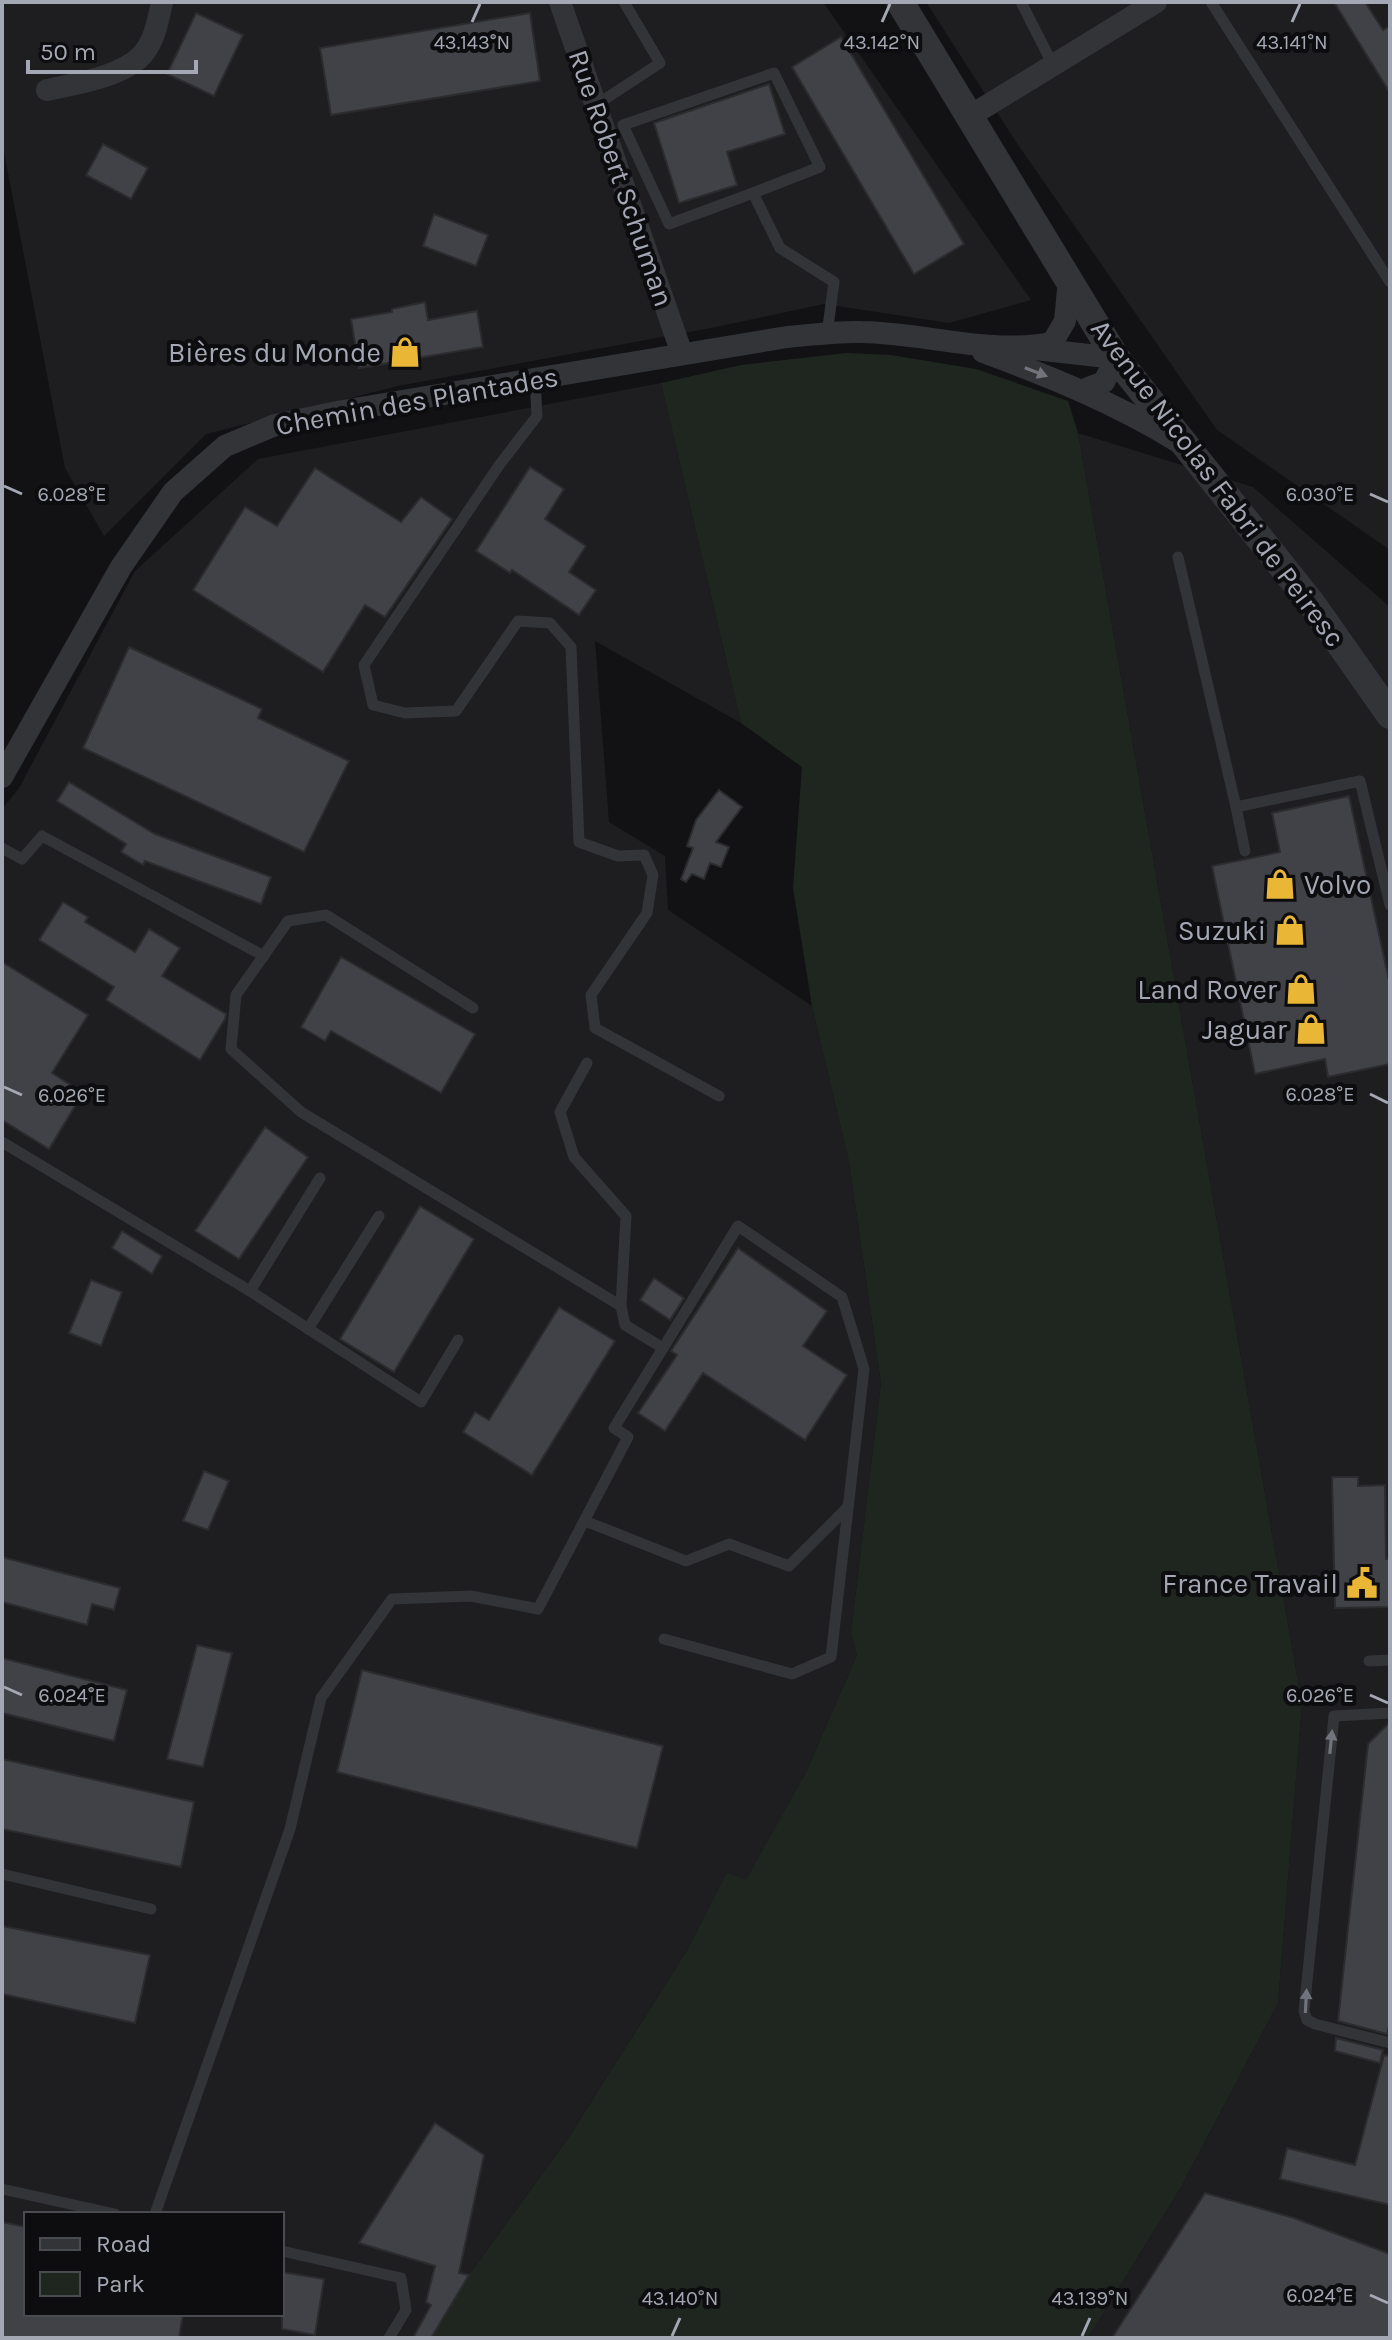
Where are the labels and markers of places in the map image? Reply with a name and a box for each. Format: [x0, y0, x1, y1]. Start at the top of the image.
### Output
shop icon: Bières du Monde [388, 335, 422, 369]
place label: Bières du Monde [168, 336, 381, 369]
shop icon: Volvo [1263, 867, 1297, 901]
place label: Volvo [1304, 868, 1371, 901]
shop icon: Suzuki [1273, 913, 1307, 947]
place label: Suzuki [1178, 914, 1266, 947]
shop icon: Land Rover [1284, 972, 1318, 1006]
place label: Land Rover [1137, 973, 1278, 1006]
shop icon: Jaguar [1294, 1012, 1328, 1046]
place label: Jaguar [1202, 1013, 1288, 1046]
public building icon: France Travail [1345, 1566, 1379, 1600]
place label: France Travail [1162, 1567, 1338, 1600]

